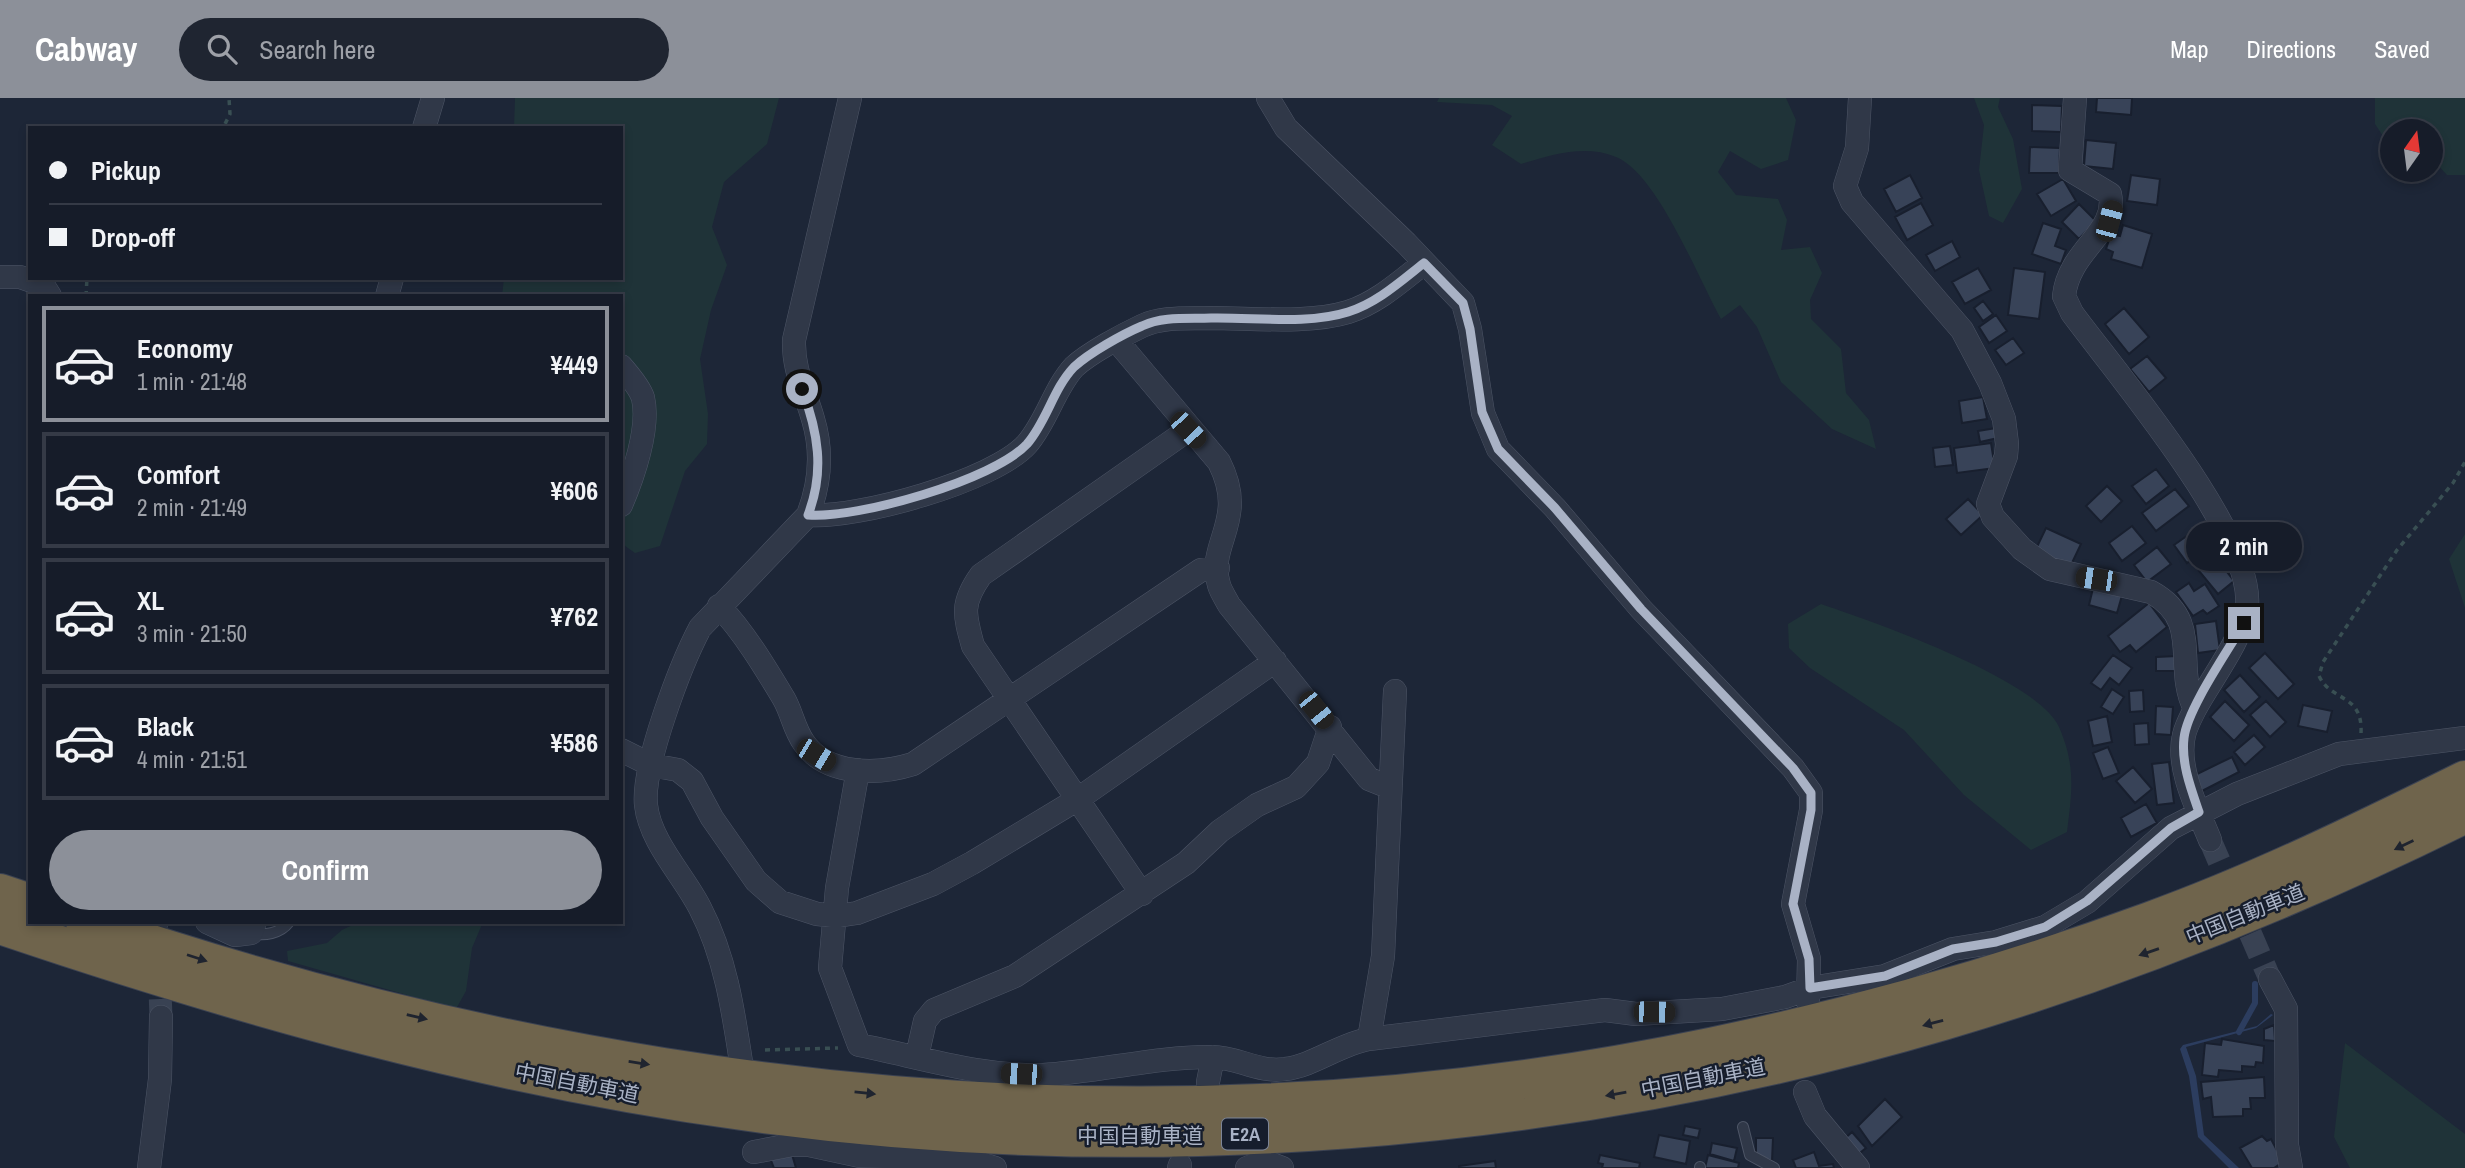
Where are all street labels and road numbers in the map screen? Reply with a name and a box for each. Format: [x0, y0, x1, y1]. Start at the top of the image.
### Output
street label: 中国自動車道 [2181, 877, 2309, 951]
street label: 中国自動車道 [1638, 1052, 1768, 1104]
street label: 中国自動車道 [512, 1057, 642, 1109]
road number: E2A [1222, 1118, 1268, 1150]
street label: 中国自動車道 [1077, 1121, 1203, 1150]

